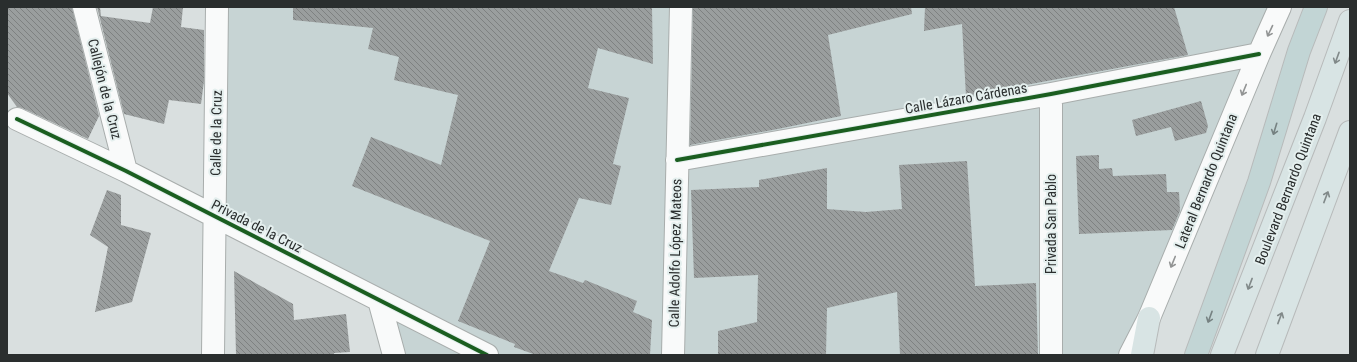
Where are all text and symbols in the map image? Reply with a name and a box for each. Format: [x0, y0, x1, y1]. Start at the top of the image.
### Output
one-way arrow [1266, 24, 1273, 36]
street label: Callejón de la Cruz [85, 37, 125, 141]
one-way arrow [1333, 51, 1340, 64]
street label: Calle Lázaro Cárdenas [904, 79, 1028, 117]
one-way arrow [1239, 84, 1247, 96]
street label: Calle de la Cruz [207, 90, 225, 176]
street label: Lateral Bernardo Quintana [1172, 111, 1240, 251]
street label: Boulevard Bernardo Quintana [1252, 111, 1324, 267]
one-way arrow [1271, 122, 1278, 135]
street label: Privada San Pablo [1043, 174, 1059, 274]
street label: Calle Adolfo López Mateos [666, 179, 684, 327]
one-way arrow [1322, 191, 1330, 203]
street label: Privada de la Cruz [209, 196, 305, 256]
one-way arrow [1168, 256, 1176, 268]
one-way arrow [1246, 277, 1254, 289]
one-way arrow [1205, 311, 1213, 323]
one-way arrow [1277, 313, 1285, 325]

